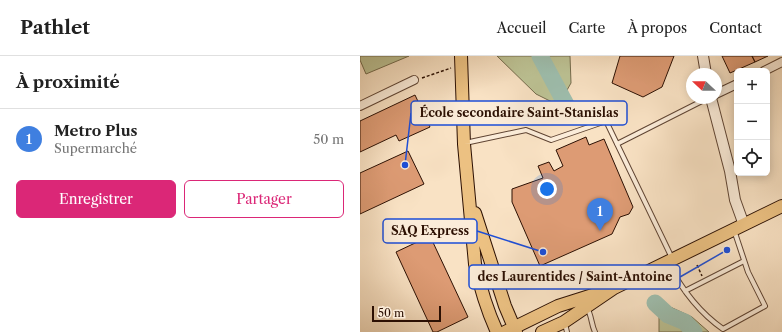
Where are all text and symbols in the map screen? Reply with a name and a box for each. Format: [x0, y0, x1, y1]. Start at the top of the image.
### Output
text: Pathlet [20, 16, 90, 39]
text: Accueil [497, 19, 547, 37]
text: Carte [569, 19, 605, 37]
text: À propos [627, 19, 687, 37]
text: Contact [709, 19, 762, 37]
north arrow [686, 68, 722, 104]
map controls [734, 68, 770, 176]
button: + [734, 68, 770, 104]
text: À proximité [16, 72, 120, 92]
callout: École secondaire Saint-Stanislas [411, 101, 627, 125]
text: École secondaire Saint-Stanislas [419, 104, 619, 120]
button: − [734, 104, 770, 140]
text: Metro Plus [54, 121, 138, 140]
text: 1 [26, 131, 32, 147]
text: 50 m [313, 131, 344, 147]
text: Supermarché [54, 140, 137, 156]
button: locate [734, 140, 770, 176]
your location [537, 179, 557, 199]
button: Enregistrer [16, 180, 176, 218]
button: Partager [184, 180, 344, 218]
pin: 1 [587, 198, 613, 231]
callout: SAQ Express [383, 219, 477, 243]
text: SAQ Express [391, 223, 470, 238]
callout: des Laurentides / Saint-Antoine [469, 265, 680, 289]
text: des Laurentides / Saint-Antoine [478, 269, 672, 284]
scale bar [372, 304, 441, 323]
text: 50 m [378, 306, 404, 320]

